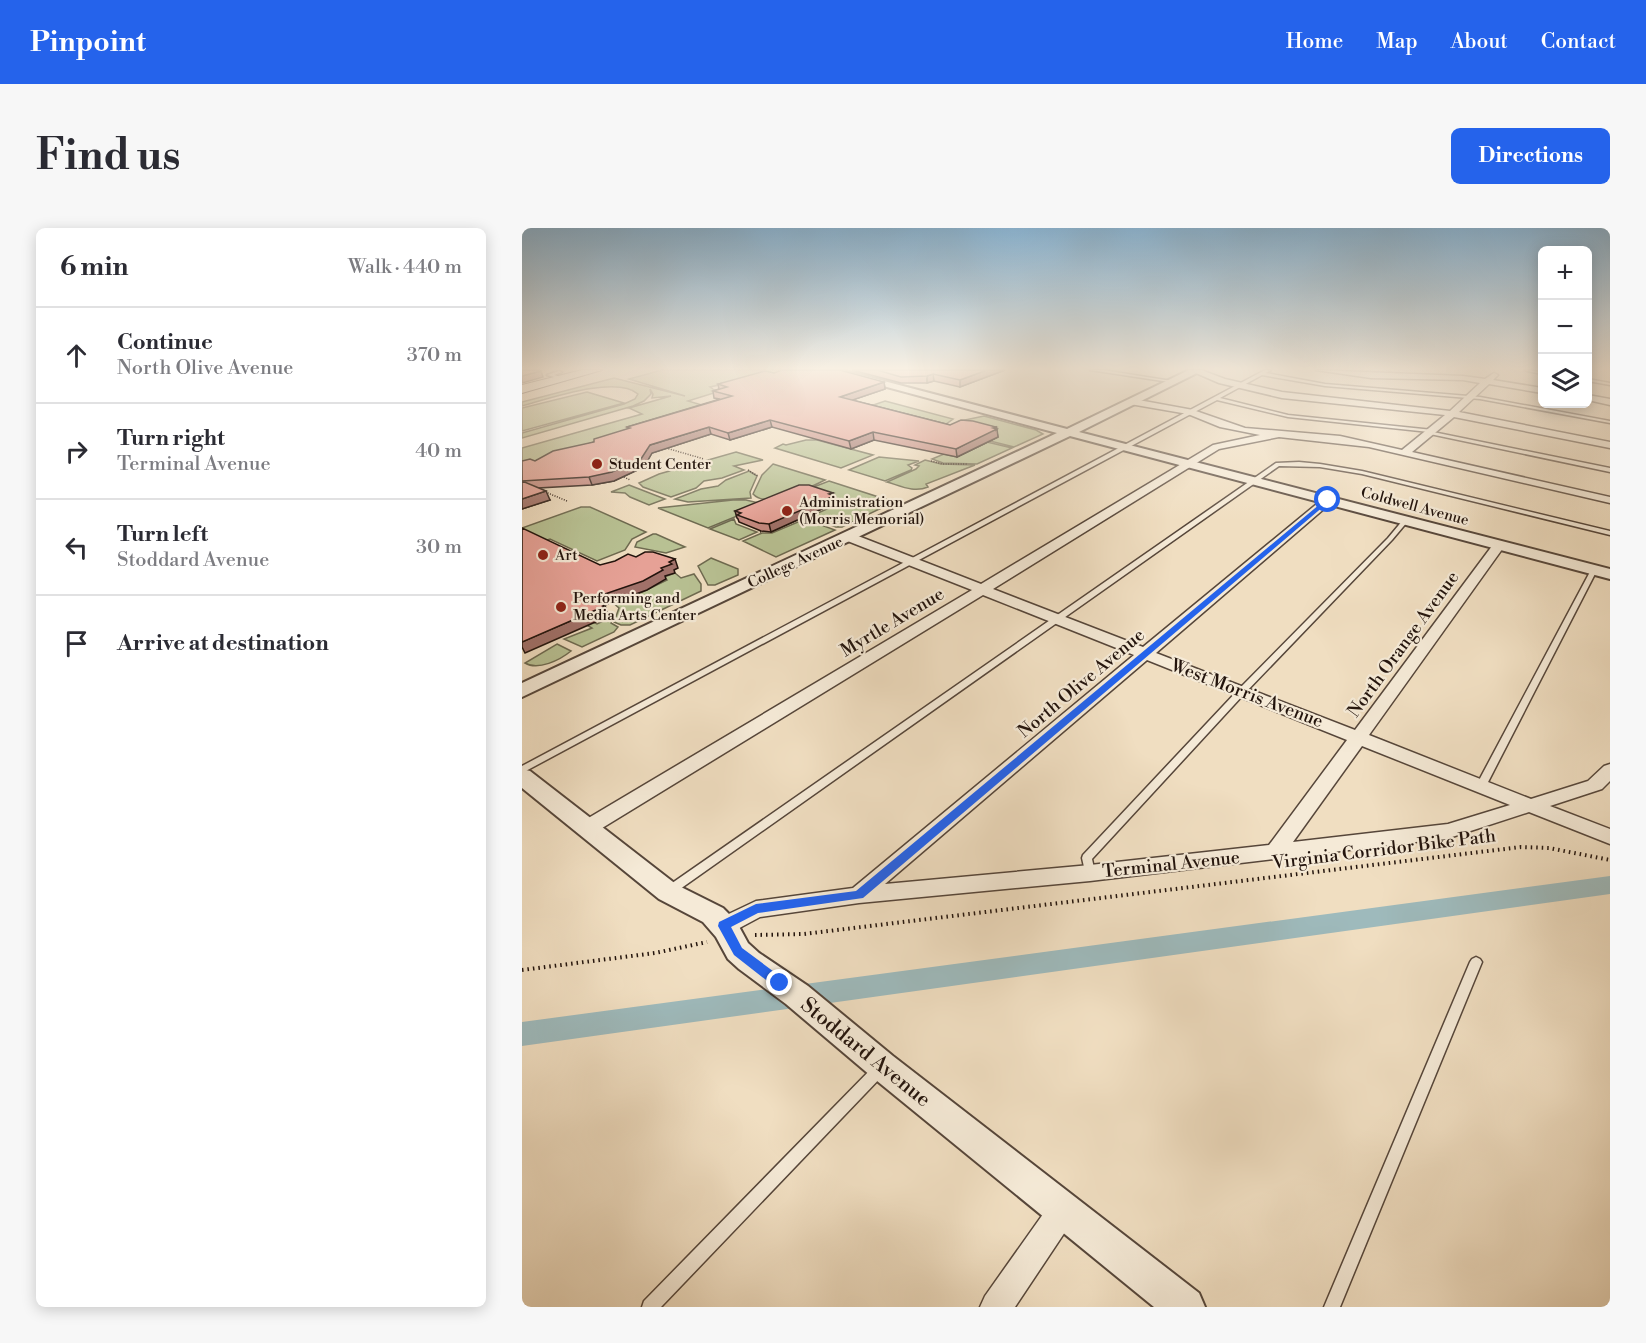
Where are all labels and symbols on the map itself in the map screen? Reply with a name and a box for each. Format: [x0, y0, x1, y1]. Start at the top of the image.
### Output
place label: Student Center [609, 455, 711, 474]
marker: Student Center [590, 457, 604, 471]
street label: Coldwell Avenue [1359, 483, 1471, 530]
route start [1314, 486, 1340, 512]
place label: Administration (Morris Memorial) [798, 493, 924, 529]
marker: Administration (Morris Memorial) [780, 504, 794, 518]
street label: College Avenue [745, 532, 846, 593]
place label: Art [554, 546, 578, 565]
marker: Art [536, 548, 550, 562]
street label: North Orange Avenue [1343, 567, 1464, 722]
street label: Myrtle Avenue [836, 582, 948, 662]
place label: Performing and Media Arts Center [573, 589, 697, 625]
marker: Performing and Media Arts Center [554, 600, 568, 614]
street label: North Olive Avenue [1013, 624, 1150, 743]
street label: West Morris Avenue [1166, 653, 1326, 733]
street label: Virginia Corridor Bike Path [1270, 824, 1497, 875]
street label: Terminal Avenue [1101, 846, 1241, 883]
route end [766, 969, 792, 995]
street label: Stoddard Avenue [795, 992, 936, 1113]

